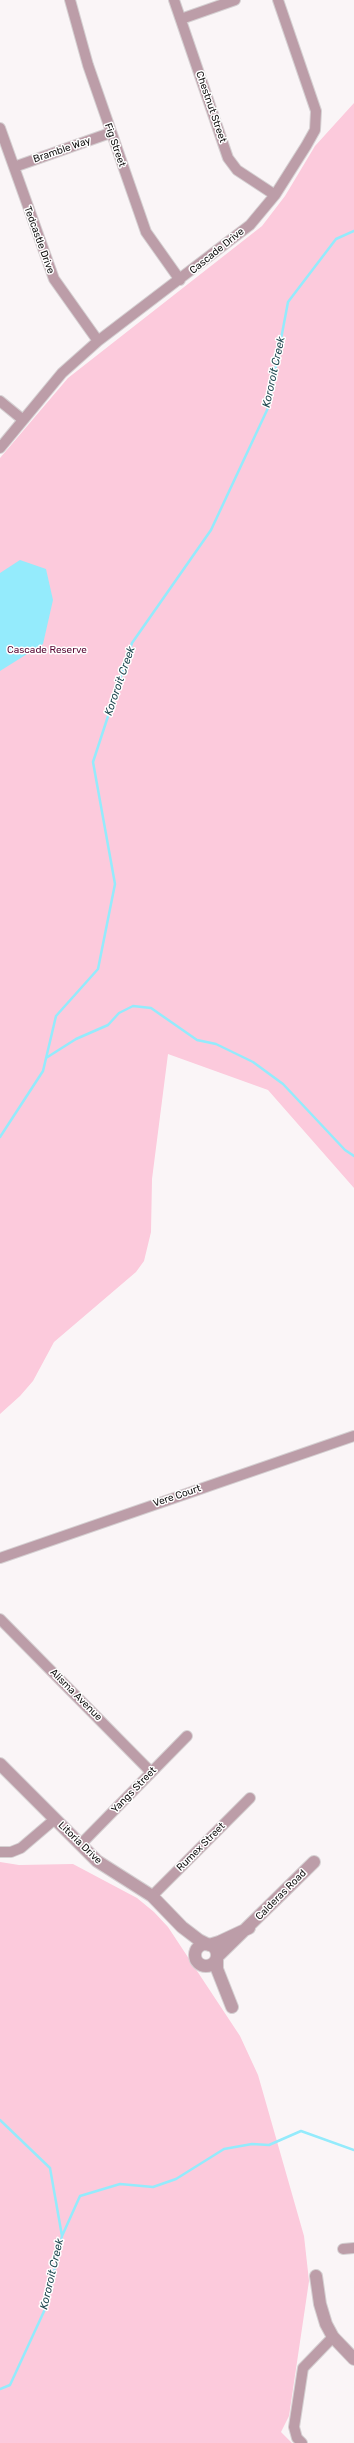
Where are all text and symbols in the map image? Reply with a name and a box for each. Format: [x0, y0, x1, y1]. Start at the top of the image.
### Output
street label: Chestnut Street [193, 70, 229, 144]
street label: Fig Street [102, 121, 128, 169]
street label: Bramble Way [32, 135, 92, 165]
street label: Tedcastle Drive [21, 205, 57, 275]
street label: Cascade Drive [187, 225, 247, 277]
water label: Kororoit Creek [260, 335, 288, 409]
park label: Cascade Reserve [7, 644, 87, 656]
water label: Kororoit Creek [102, 645, 138, 717]
street label: Vere Court [152, 1482, 202, 1510]
street label: Alisma Avenue [48, 1667, 104, 1723]
street label: Yangs Street [109, 1764, 159, 1816]
street label: Litoria Drive [56, 1819, 104, 1867]
street label: Rumex Street [174, 1820, 228, 1874]
street label: Calderas Road [253, 1867, 309, 1923]
water label: Kororoit Creek [37, 2237, 67, 2311]

